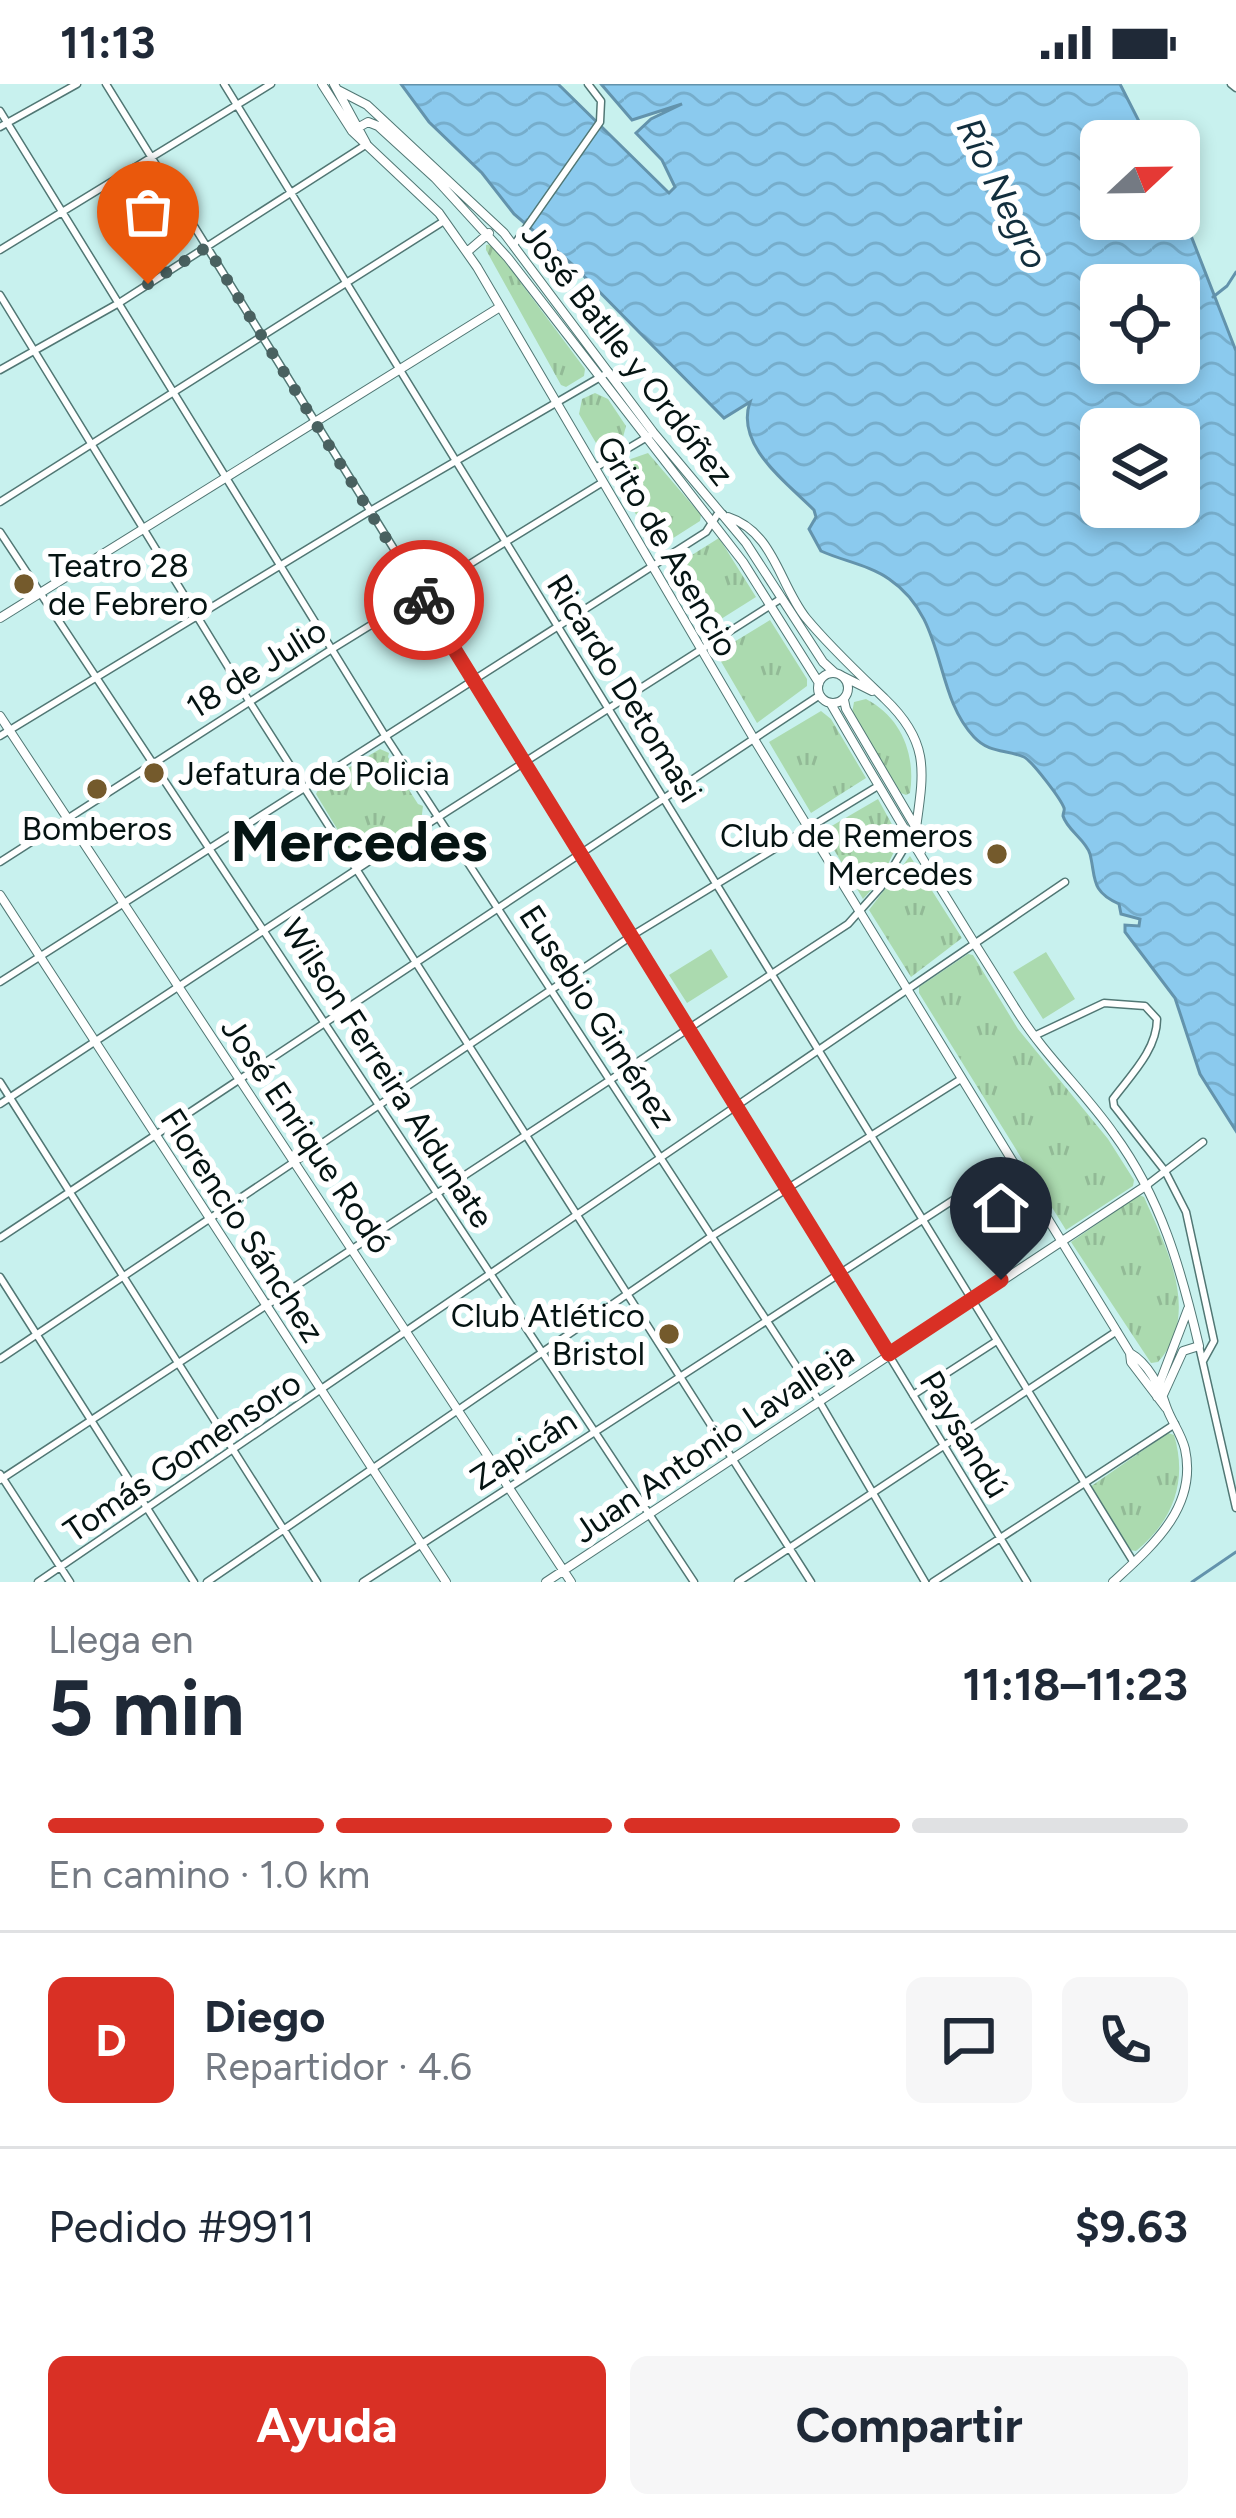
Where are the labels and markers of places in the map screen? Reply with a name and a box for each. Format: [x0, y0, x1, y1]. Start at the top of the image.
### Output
pin [97, 161, 199, 284]
place label: Teatro 28 de Febrero [48, 546, 208, 623]
marker: Teatro 28 de Febrero [11, 571, 37, 597]
place label: Jefatura de Policia [178, 754, 450, 793]
marker: Jefatura de Policia [141, 760, 167, 786]
marker: Bomberos [84, 776, 110, 802]
place label: Bomberos [22, 809, 172, 848]
place label: Club de Remeros Mercedes [720, 816, 973, 893]
marker: Club de Remeros Mercedes [984, 841, 1010, 867]
pin [950, 1157, 1052, 1280]
place label: Club Atlético Bristol [451, 1296, 645, 1373]
marker: Club Atlético Bristol [656, 1321, 682, 1347]

